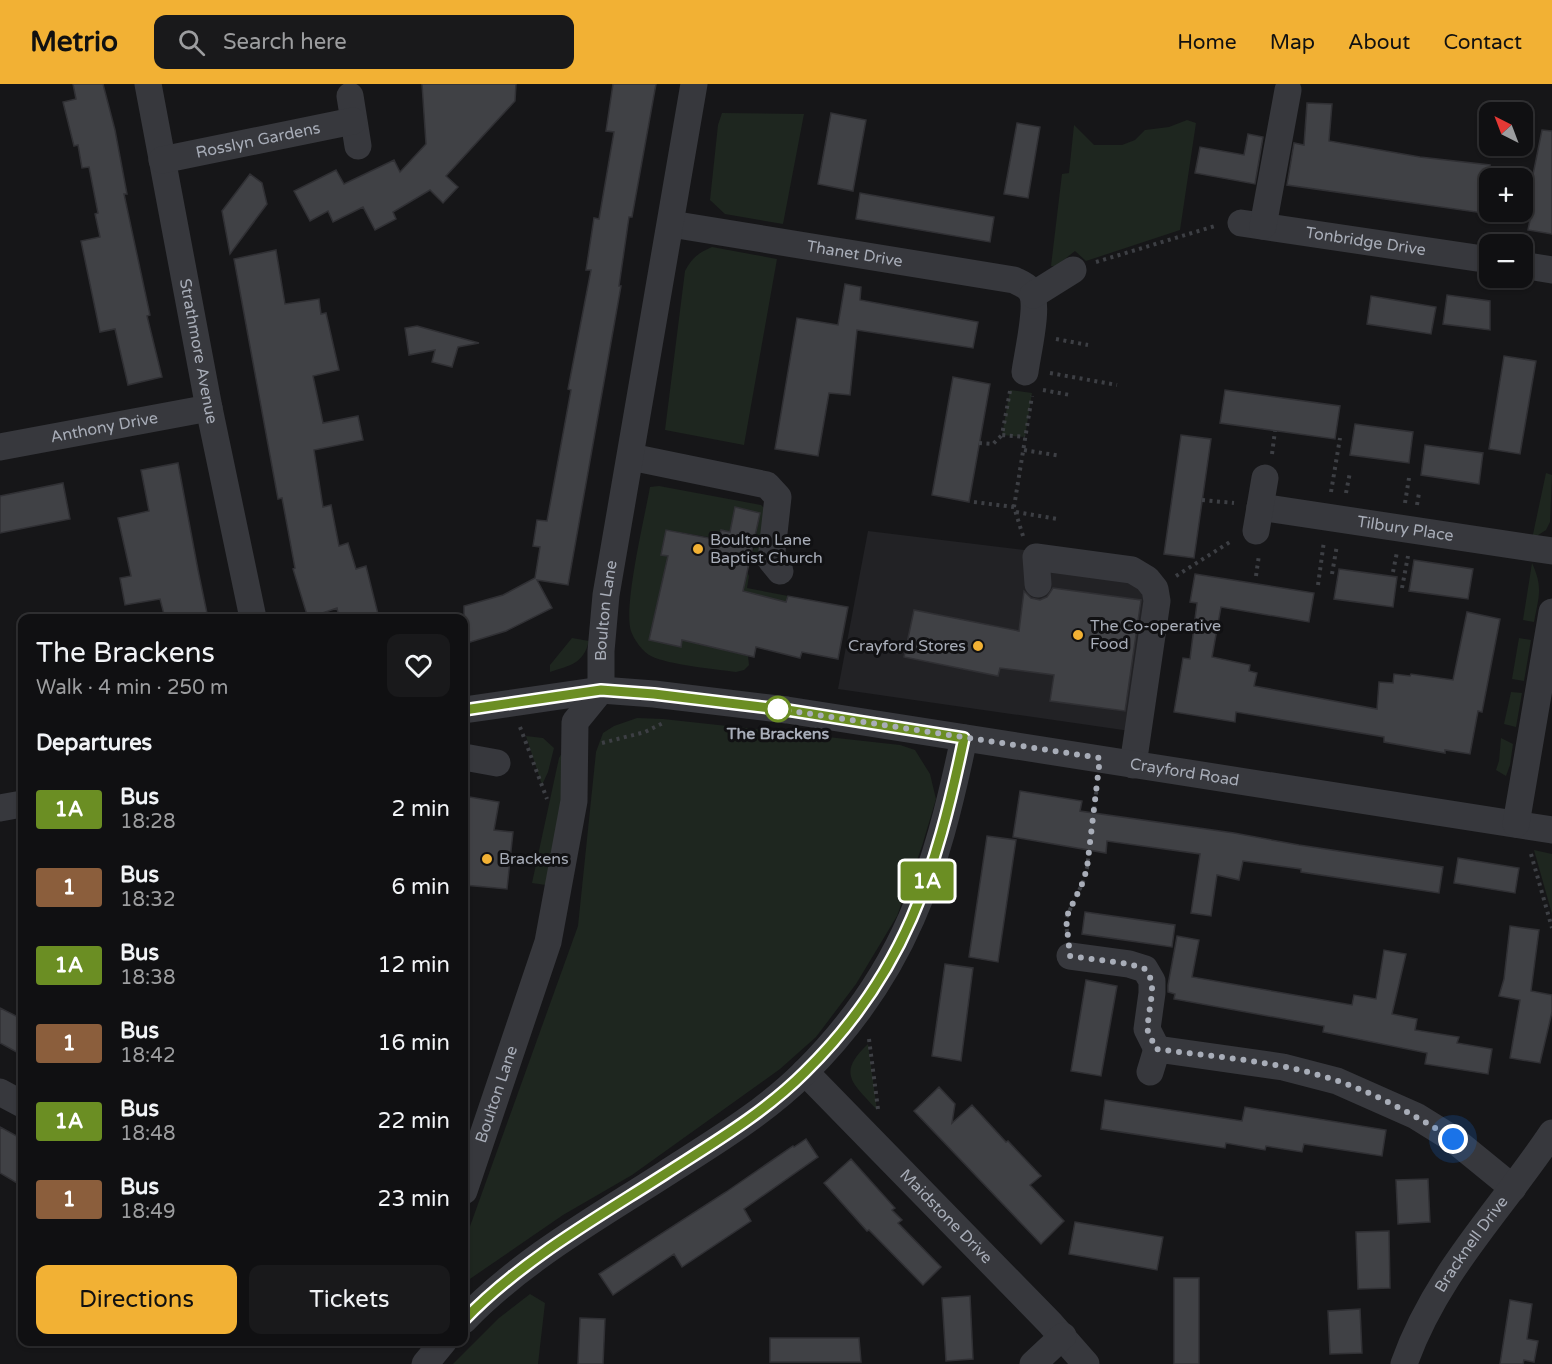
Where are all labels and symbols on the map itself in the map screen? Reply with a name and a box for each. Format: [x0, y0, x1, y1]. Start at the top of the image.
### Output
north arrow [1479, 102, 1533, 156]
street label: Rosslyn Gardens [194, 118, 322, 163]
street label: Tonbridge Drive [1304, 223, 1427, 260]
street label: Thanet Drive [805, 236, 904, 272]
street label: Strathmore Avenue [175, 277, 222, 426]
street label: Anthony Drive [49, 408, 160, 447]
street label: Tilbury Place [1356, 512, 1455, 546]
place label: Boulton Lane Baptist Church [710, 530, 823, 568]
marker: Boulton Lane Baptist Church [691, 542, 705, 556]
street label: Boulton Lane [591, 559, 622, 661]
place label: The Co-operative Food [1090, 616, 1221, 654]
marker: The Co-operative Food [1071, 628, 1085, 642]
place label: Crayford Stores [848, 636, 966, 656]
marker: Crayford Stores [971, 639, 985, 653]
marker: The Brackens [765, 696, 791, 722]
place label: The Brackens [726, 724, 829, 744]
street label: Crayford Road [1128, 754, 1241, 791]
place label: Brackens [499, 849, 569, 869]
marker: Brackens [480, 852, 494, 866]
line badge: 1A [900, 862, 954, 900]
street label: Boulton Lane [471, 1043, 522, 1145]
your location [1438, 1124, 1468, 1154]
street label: Maidstone Drive [896, 1165, 997, 1268]
street label: Bracknell Drive [1430, 1192, 1513, 1296]

